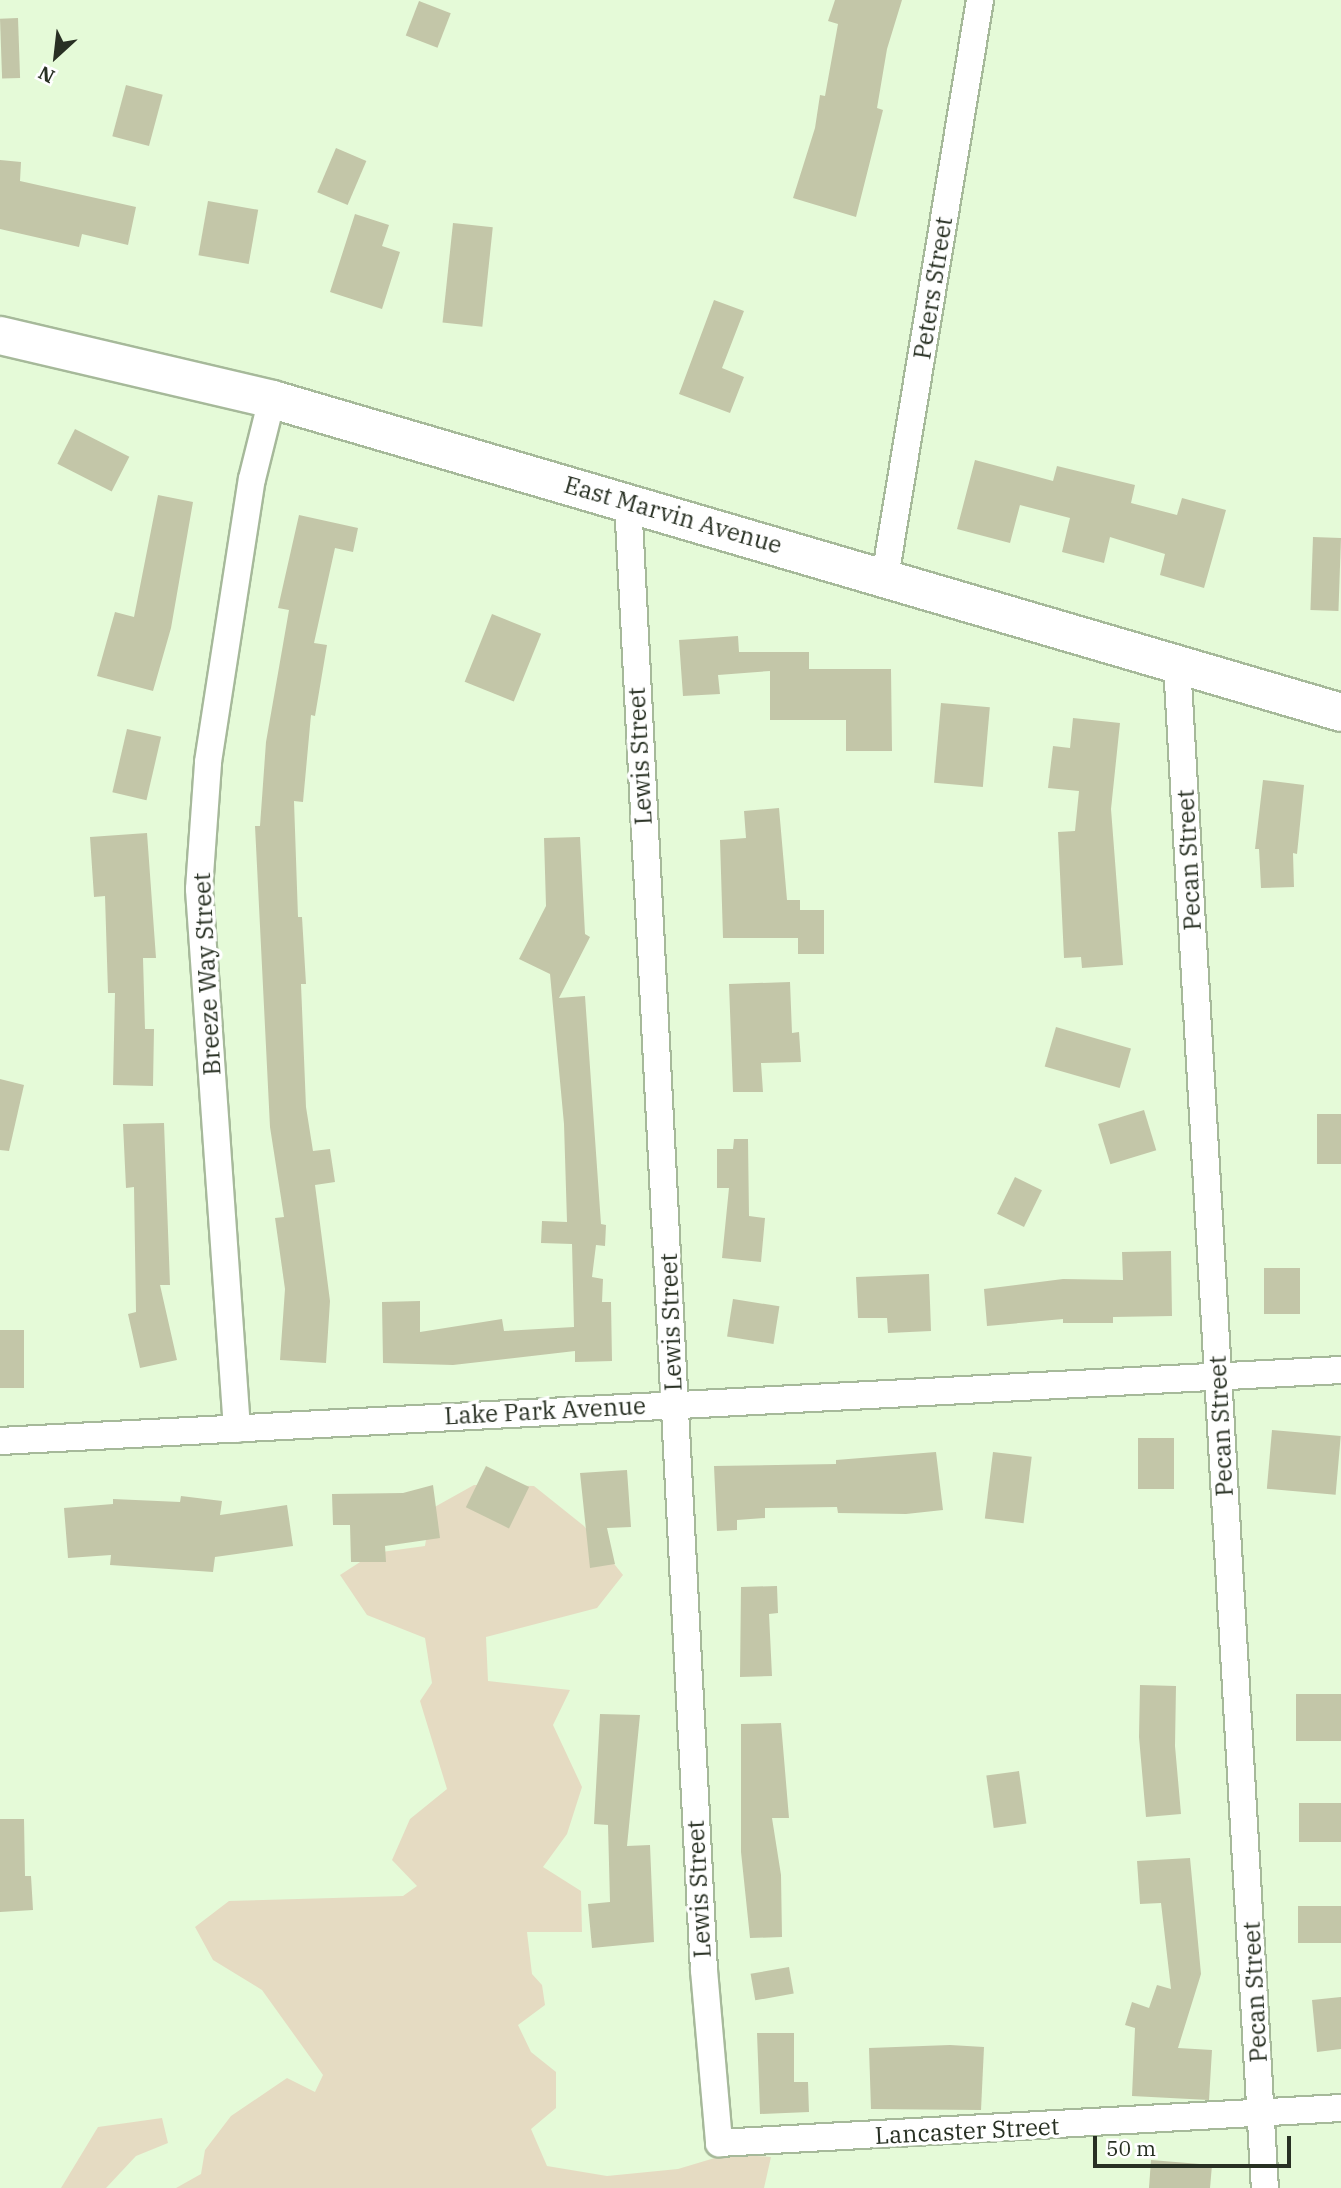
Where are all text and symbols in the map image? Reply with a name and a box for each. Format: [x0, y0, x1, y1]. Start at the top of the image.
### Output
north arrow [21, 21, 91, 91]
text: N [34, 61, 59, 89]
street label: Peters Street [908, 215, 958, 361]
street label: East Marvin Avenue [561, 470, 785, 560]
street label: Lewis Street [622, 686, 658, 826]
street label: Pecan Street [1171, 789, 1207, 931]
street label: Breeze Way Street [187, 872, 227, 1076]
street label: Lewis Street [654, 1253, 688, 1391]
street label: Pecan Street [1203, 1355, 1239, 1497]
street label: Lake Park Avenue [444, 1391, 646, 1431]
street label: Lewis Street [681, 1819, 717, 1959]
street label: Pecan Street [1237, 1921, 1273, 2063]
street label: Lancaster Street [874, 2112, 1060, 2150]
scale bar [1096, 2122, 1294, 2166]
text: 50 m [1106, 2134, 1156, 2162]

